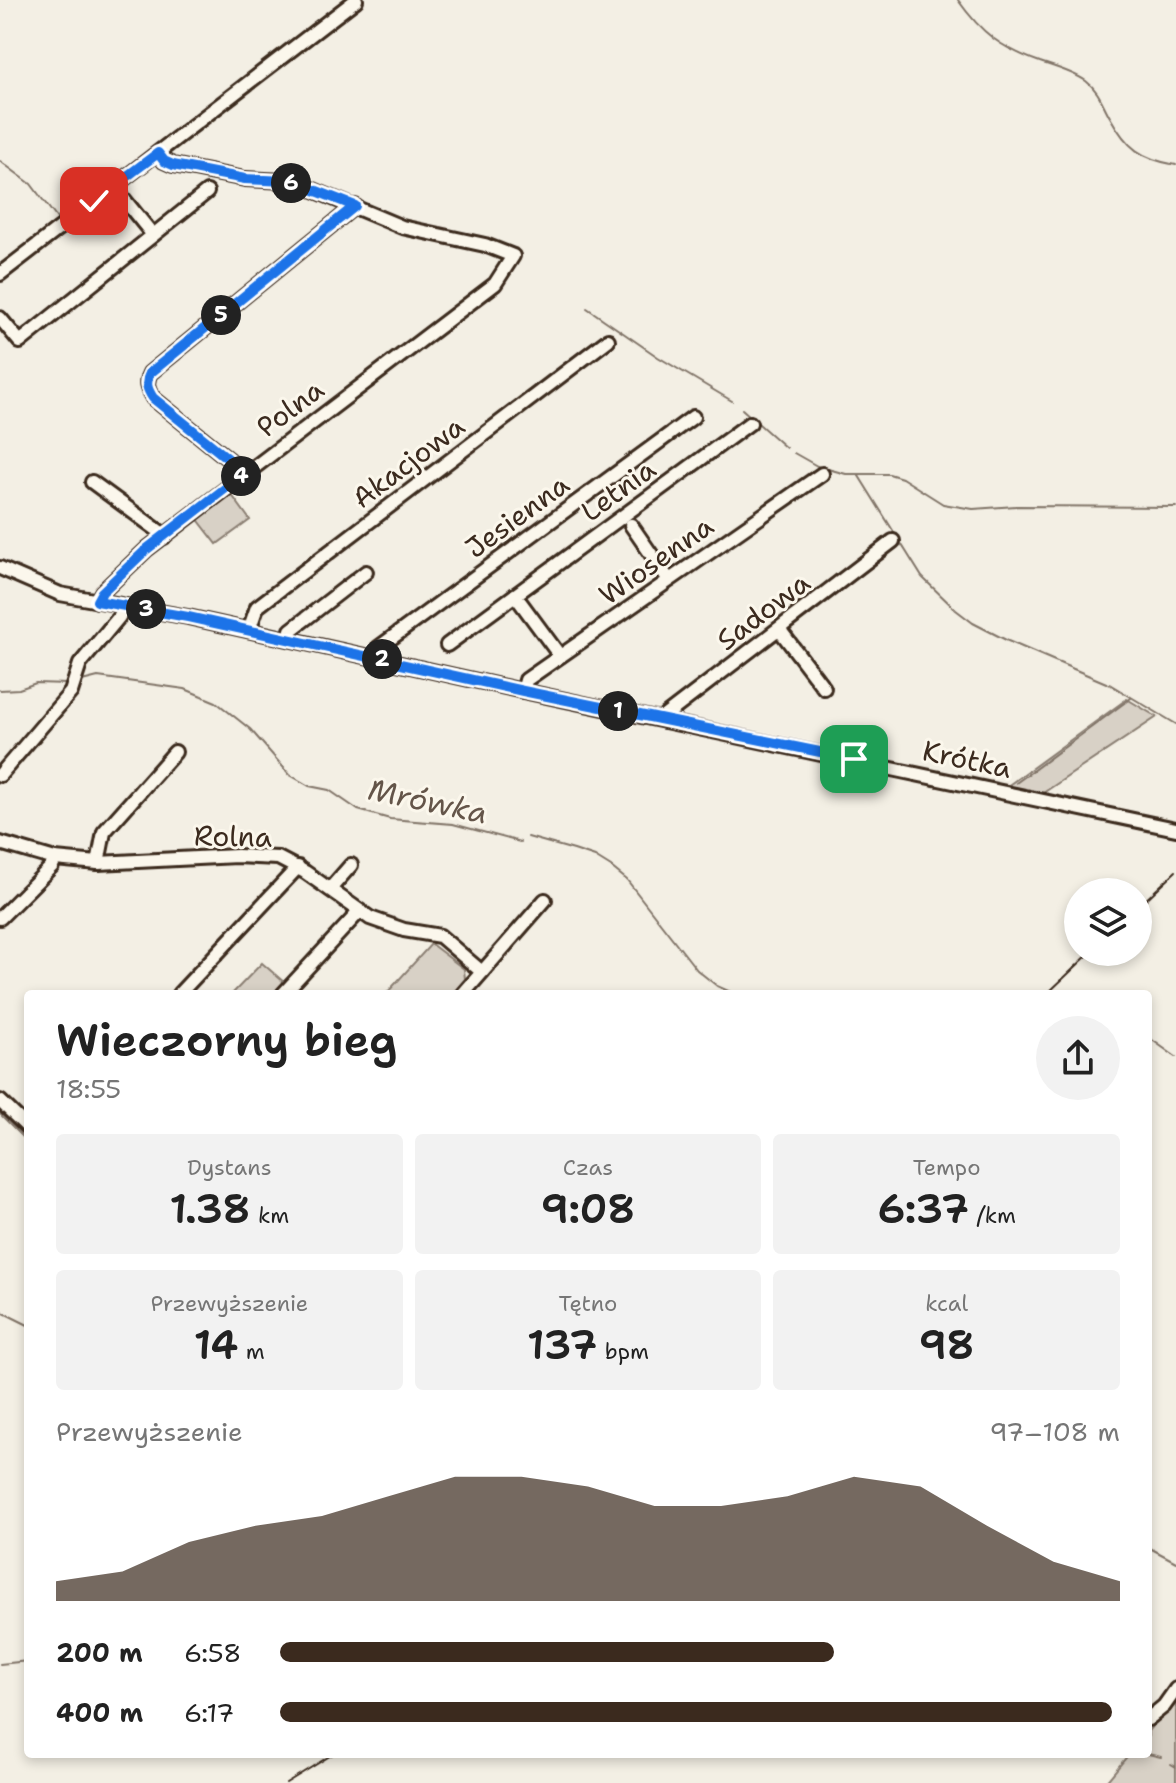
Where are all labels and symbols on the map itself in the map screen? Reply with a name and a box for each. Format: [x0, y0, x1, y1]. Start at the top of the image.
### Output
pin: 6 [271, 163, 311, 203]
pin [60, 167, 128, 235]
pin: 5 [201, 295, 241, 335]
street label: Polna [249, 370, 331, 446]
street label: Akacjowa [344, 407, 472, 517]
street label: Letnia [573, 450, 663, 530]
pin: 4 [221, 456, 261, 496]
street label: Jesienna [457, 465, 577, 567]
street label: Wiosenna [591, 507, 721, 613]
street label: Sadowa [709, 563, 817, 659]
pin: 3 [126, 589, 166, 629]
pin: 2 [362, 639, 402, 679]
pin: 1 [598, 691, 638, 731]
pin [820, 725, 888, 793]
street label: Krótka [919, 731, 1015, 787]
water label: Mrówka [365, 768, 491, 834]
street label: Rolna [194, 816, 272, 856]

